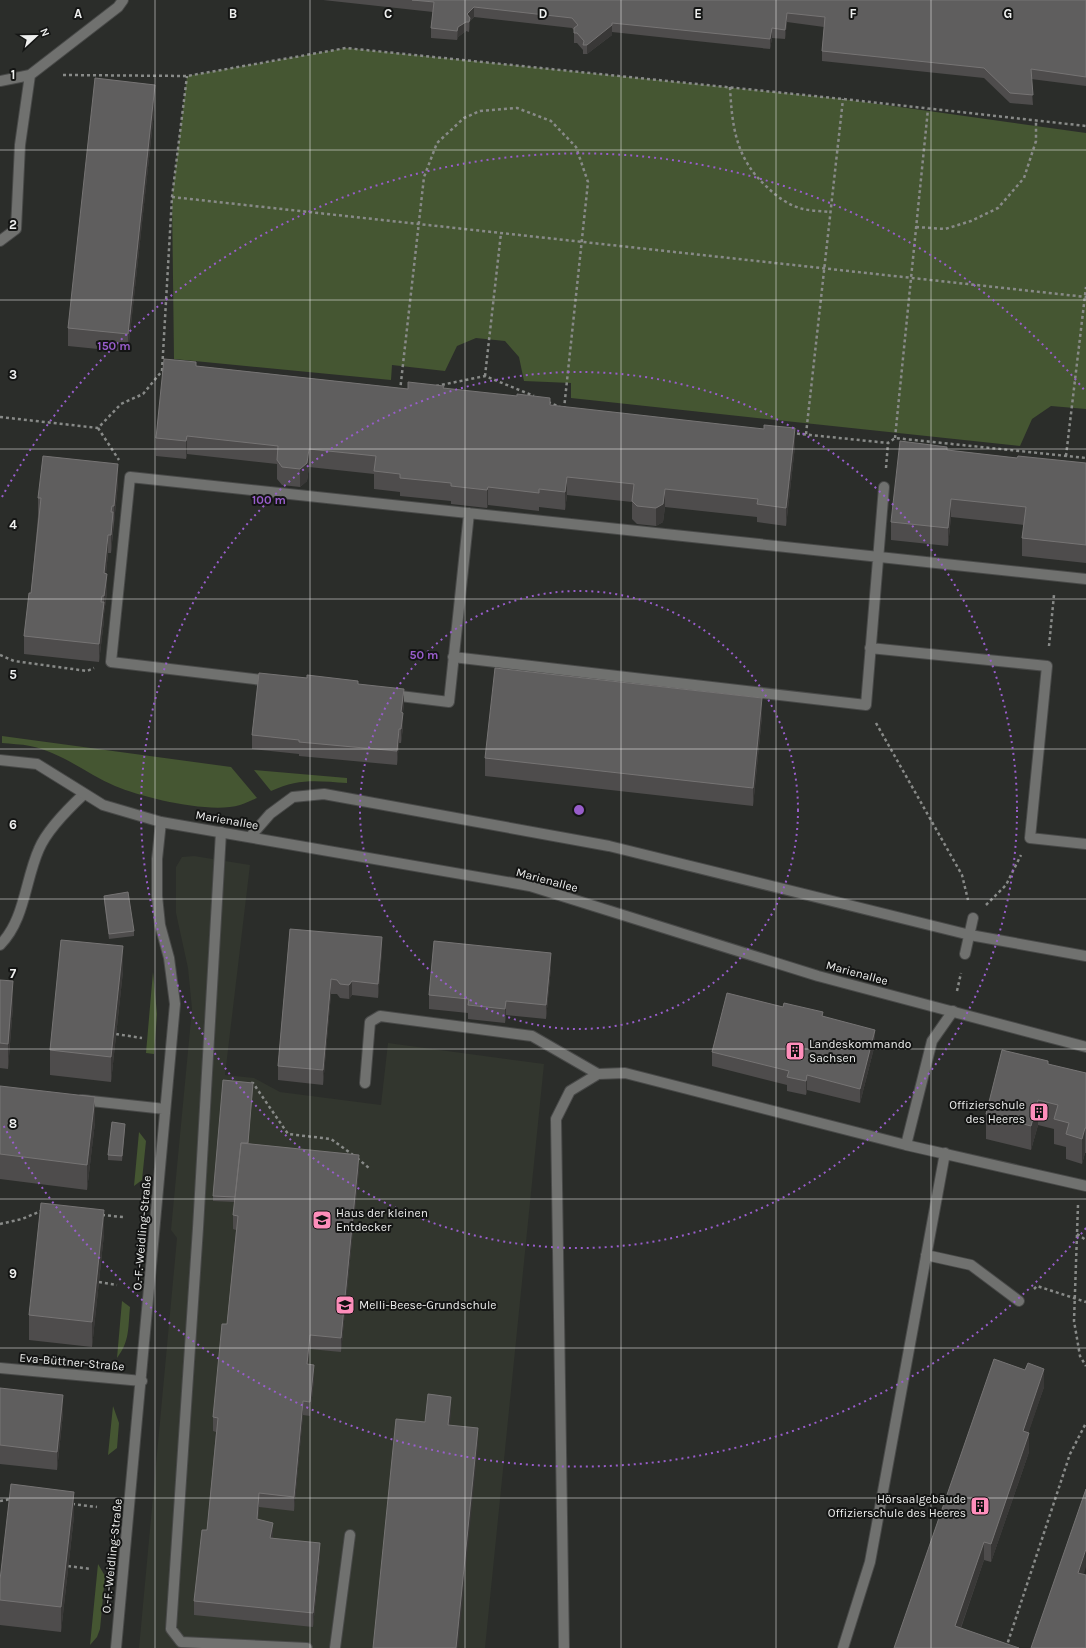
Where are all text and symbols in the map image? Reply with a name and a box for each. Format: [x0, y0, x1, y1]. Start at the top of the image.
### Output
text: A [74, 6, 82, 21]
text: B [229, 6, 237, 21]
text: C [384, 6, 392, 21]
text: D [539, 6, 548, 21]
text: E [694, 6, 702, 21]
text: F [849, 6, 857, 21]
text: G [1004, 6, 1012, 21]
north arrow [16, 16, 56, 56]
text: N [37, 26, 52, 39]
text: 1 [11, 67, 15, 82]
text: 2 [9, 217, 17, 232]
text: 150 m [97, 339, 131, 353]
text: 3 [9, 367, 17, 382]
text: 100 m [252, 493, 286, 507]
text: 4 [9, 517, 17, 532]
text: 50 m [410, 648, 439, 662]
text: 5 [9, 667, 17, 682]
centre of rings [572, 803, 586, 817]
street label: Marienallee [194, 808, 260, 832]
text: 6 [9, 817, 17, 832]
street label: Marienallee [514, 865, 580, 895]
street label: Marienallee [824, 958, 890, 988]
text: 7 [10, 966, 17, 981]
place label: Landeskommando Sachsen [809, 1037, 911, 1065]
building icon: Landeskommando Sachsen [784, 1040, 806, 1062]
place label: Offizierschule des Heeres [949, 1098, 1025, 1126]
building icon: Offizierschule des Heeres [1028, 1101, 1050, 1123]
text: 8 [9, 1116, 17, 1131]
street label: O.-F.-Weidling-Straße [130, 1175, 154, 1291]
place label: Haus der kleinen Entdecker [336, 1206, 428, 1234]
school or university icon: Haus der kleinen Entdecker [311, 1209, 333, 1231]
text: 9 [9, 1266, 17, 1281]
school or university icon: Melli-Beese-Grundschule [334, 1294, 356, 1316]
place label: Melli-Beese-Grundschule [359, 1298, 496, 1312]
street label: Eva-Büttner-Straße [19, 1350, 125, 1374]
place label: Hörsaalgebäude Offizierschule des Heeres [828, 1492, 966, 1520]
building icon: Hörsaalgebäude Offizierschule des Heeres [969, 1495, 991, 1517]
street label: O.-F.-Weidling-Straße [99, 1498, 125, 1614]

